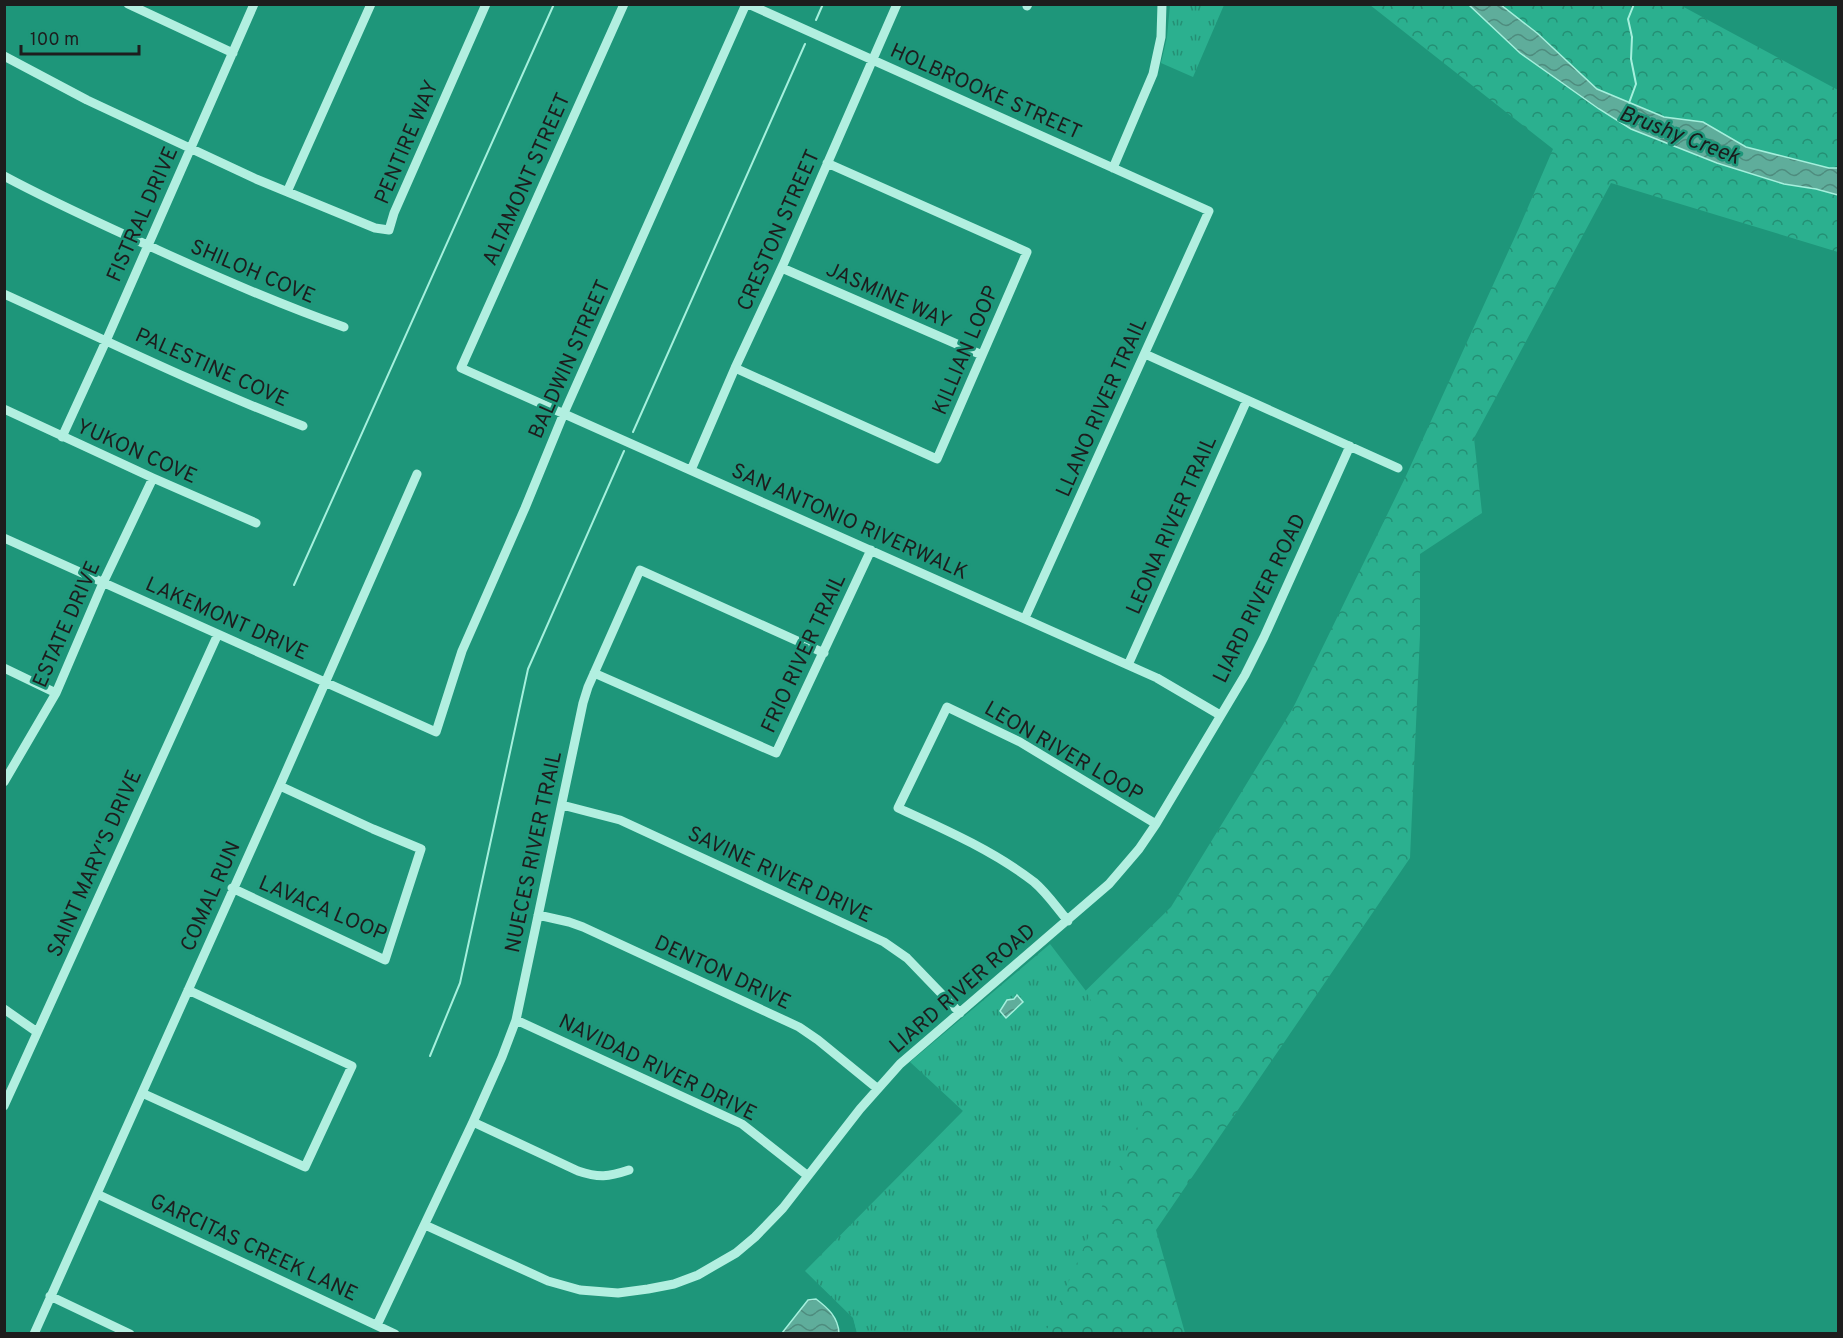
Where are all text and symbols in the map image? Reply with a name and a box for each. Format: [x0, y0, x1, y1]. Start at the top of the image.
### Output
scale bar [21, 18, 140, 56]
text: 100 m [30, 29, 79, 52]
street label: HOLBROOKE STREET [885, 38, 1085, 147]
street label: PENTIRE WAY [369, 77, 446, 209]
street label: ALTAMONT STREET [477, 89, 578, 270]
water label: Brushy Creek [1615, 101, 1744, 172]
street label: FISTRAL DRIVE [101, 143, 185, 287]
street label: CRESTON STREET [732, 146, 827, 315]
street label: SHILOH COVE [186, 234, 319, 311]
street label: JASMINE WAY [822, 257, 955, 336]
street label: BALDWIN STREET [523, 276, 617, 443]
street label: KILLIAN LOOP [927, 282, 1006, 419]
street label: LLANO RIVER TRAIL [1051, 314, 1154, 501]
street label: PALESTINE COVE [131, 323, 292, 414]
street label: YUKON COVE [72, 414, 201, 491]
street label: LEONA RIVER TRAIL [1121, 432, 1224, 619]
street label: SAN ANTONIO RIVERWALK [727, 458, 972, 587]
street label: LIARD RIVER ROAD [1208, 509, 1313, 688]
street label: ESTATE DRIVE [27, 557, 107, 692]
street label: FRIO RIVER TRAIL [756, 570, 853, 738]
street label: LAKEMONT DRIVE [141, 571, 312, 667]
street label: LEON RIVER LOOP [979, 696, 1148, 809]
street label: NUECES RIVER TRAIL [500, 749, 569, 955]
street label: SAINT MARY'S DRIVE [42, 766, 149, 961]
street label: SAVINE RIVER DRIVE [683, 821, 876, 930]
street label: COMAL RUN [175, 837, 248, 956]
street label: LAVACA LOOP [254, 870, 391, 949]
street label: LIARD RIVER ROAD [884, 918, 1042, 1060]
street label: DENTON DRIVE [650, 930, 795, 1017]
street label: NAVIDAD RIVER DRIVE [554, 1009, 761, 1128]
street label: GARCITAS CREEK LANE [145, 1188, 362, 1308]

